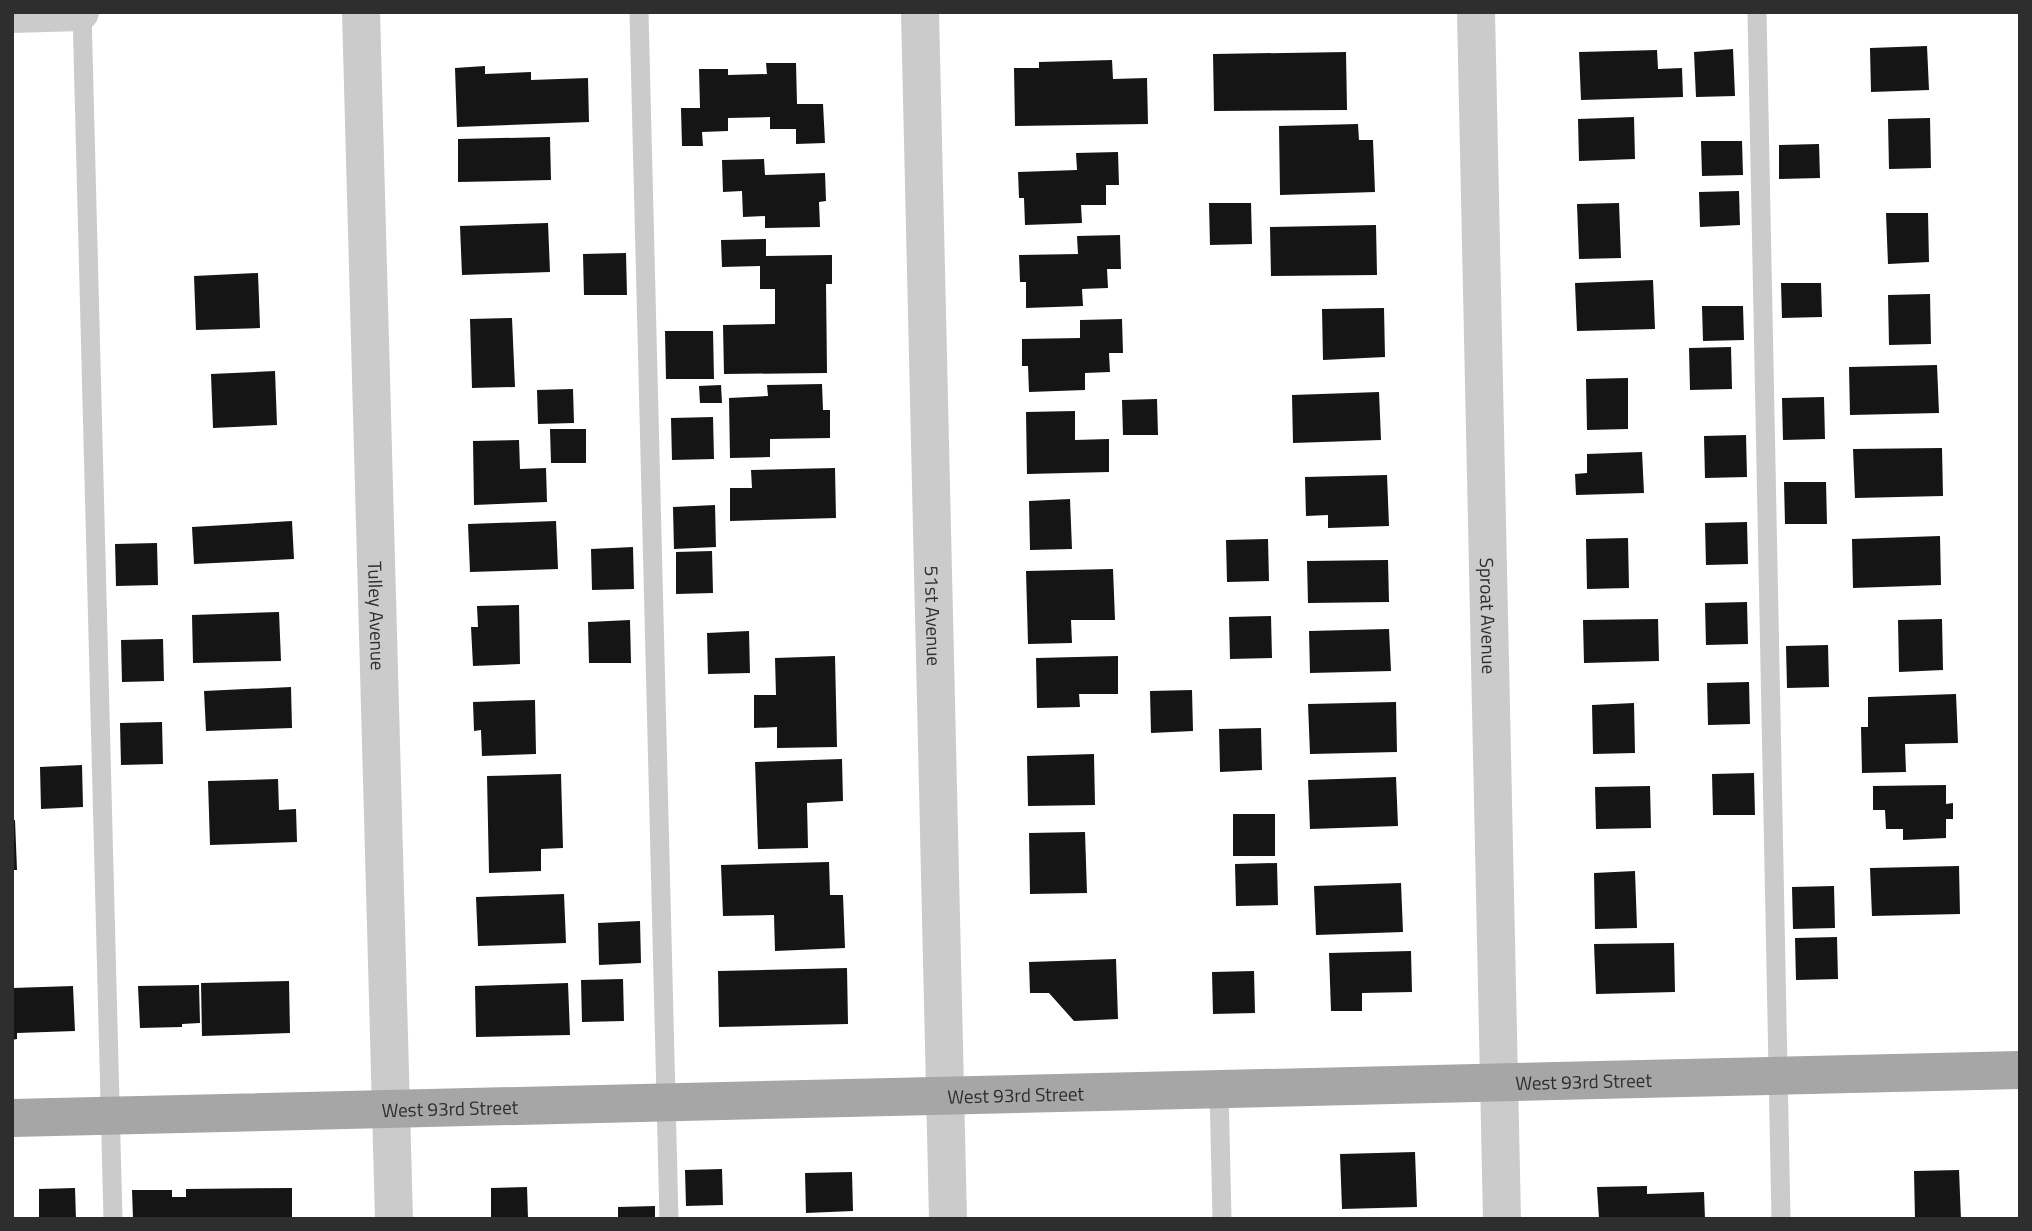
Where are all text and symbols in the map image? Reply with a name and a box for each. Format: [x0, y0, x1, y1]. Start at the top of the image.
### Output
street label: Sproat Avenue [1473, 557, 1505, 674]
street label: Tulley Avenue [362, 561, 393, 671]
street label: 51st Avenue [918, 565, 950, 666]
street label: West 93rd Street [1515, 1064, 1653, 1097]
street label: West 93rd Street [947, 1078, 1085, 1110]
street label: West 93rd Street [381, 1091, 519, 1124]

